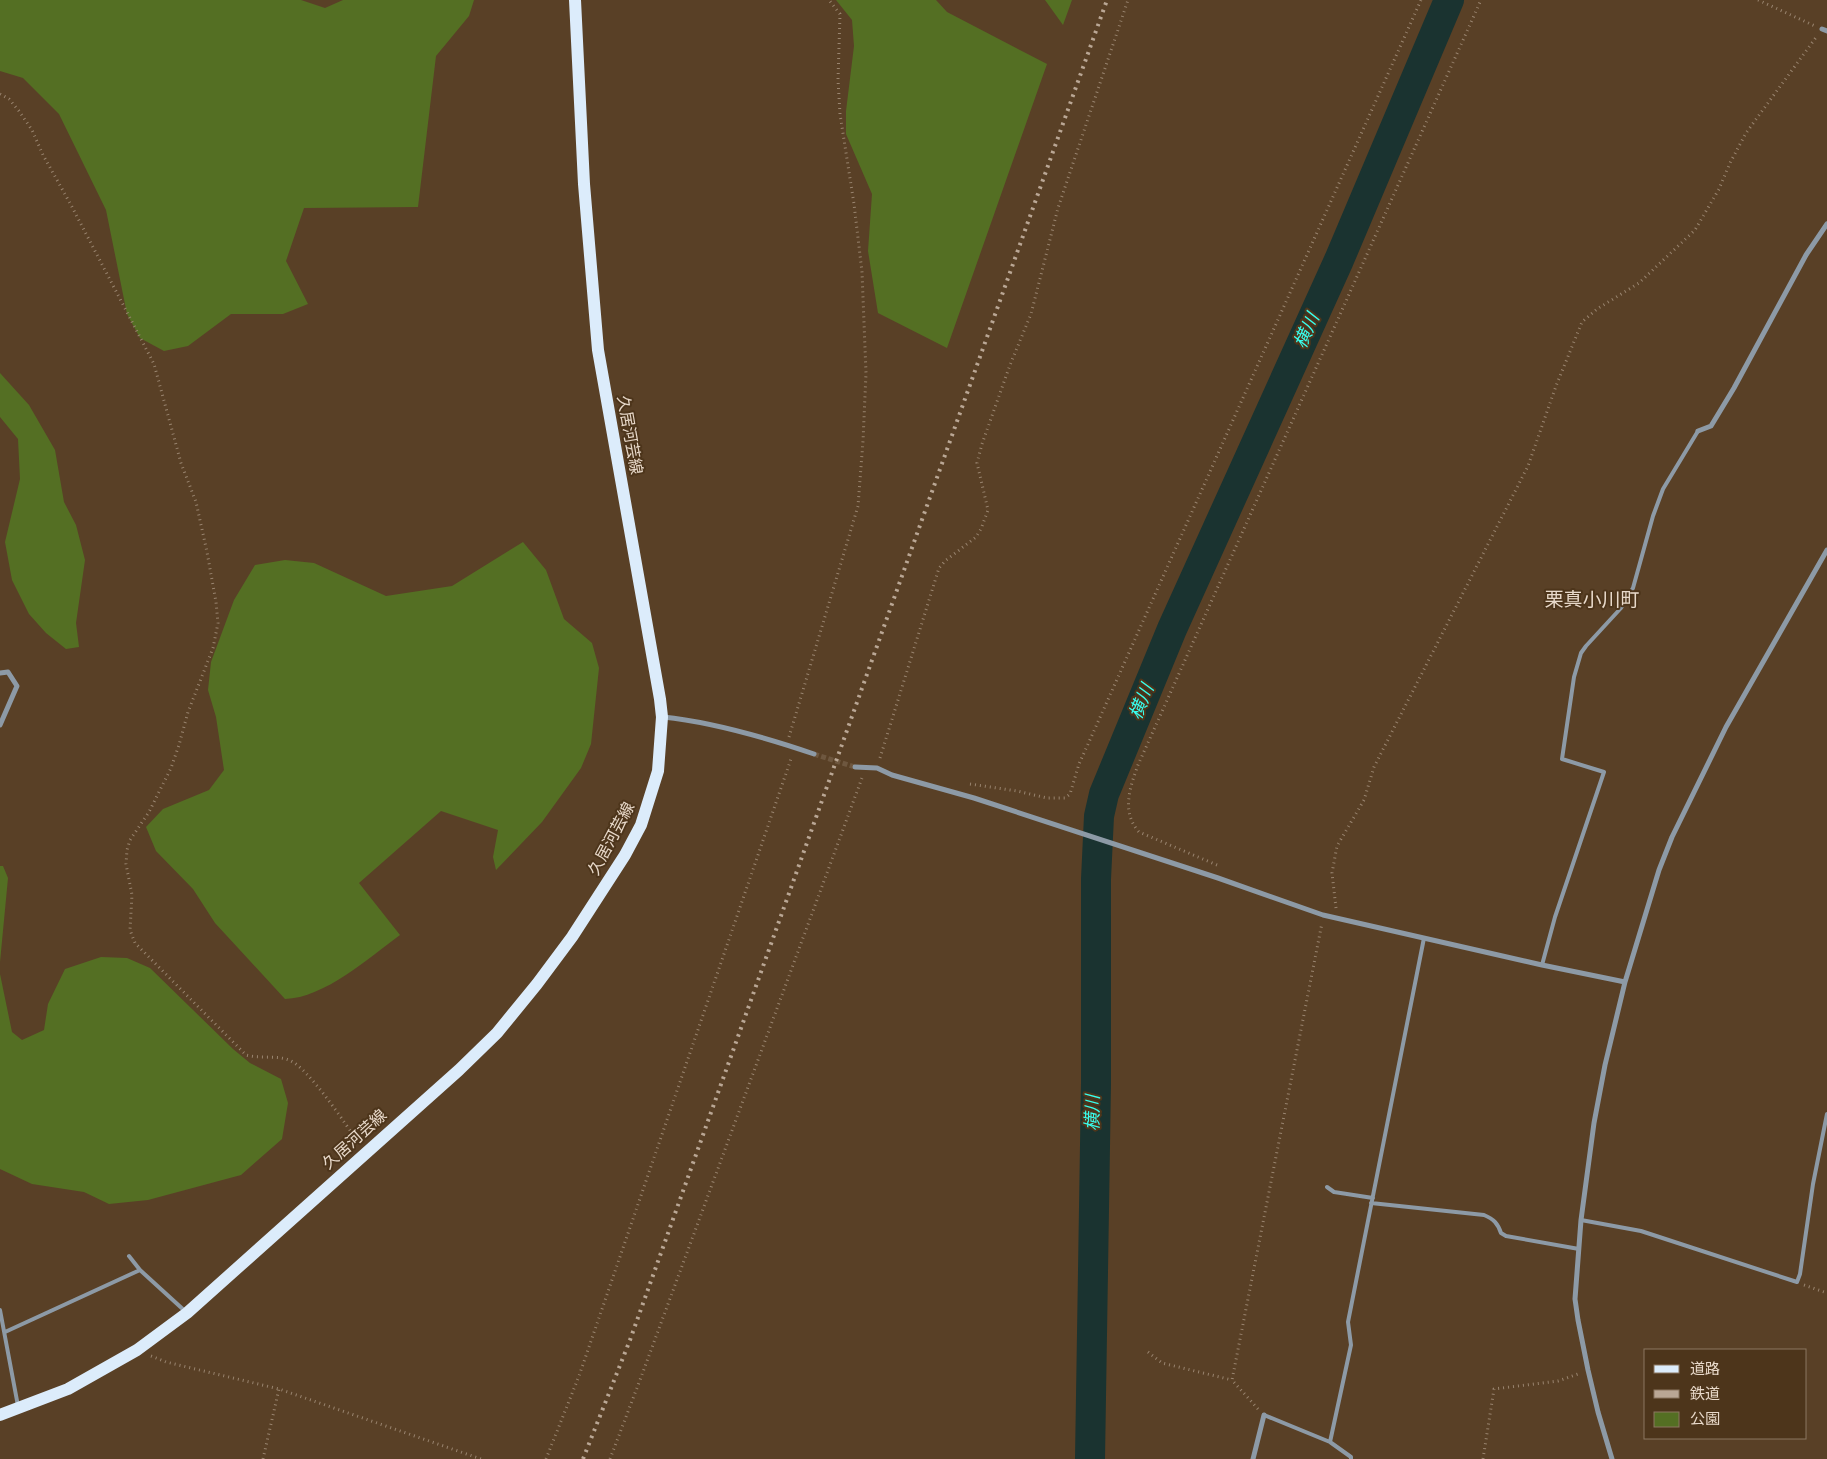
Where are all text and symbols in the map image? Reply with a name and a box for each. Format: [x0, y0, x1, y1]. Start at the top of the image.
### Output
water label: 横川 [1290, 308, 1325, 352]
street label: 久居河芸線 [613, 394, 645, 476]
district label: 栗真小川町 [1544, 589, 1640, 612]
water label: 横川 [1126, 680, 1159, 723]
street label: 久居河芸線 [585, 799, 639, 879]
water label: 横川 [1082, 1093, 1104, 1131]
street label: 久居河芸線 [319, 1106, 391, 1174]
legend [1644, 1349, 1807, 1439]
text: 道路 [1690, 1360, 1720, 1379]
text: 鉄道 [1690, 1385, 1720, 1404]
text: 公園 [1690, 1410, 1720, 1429]

